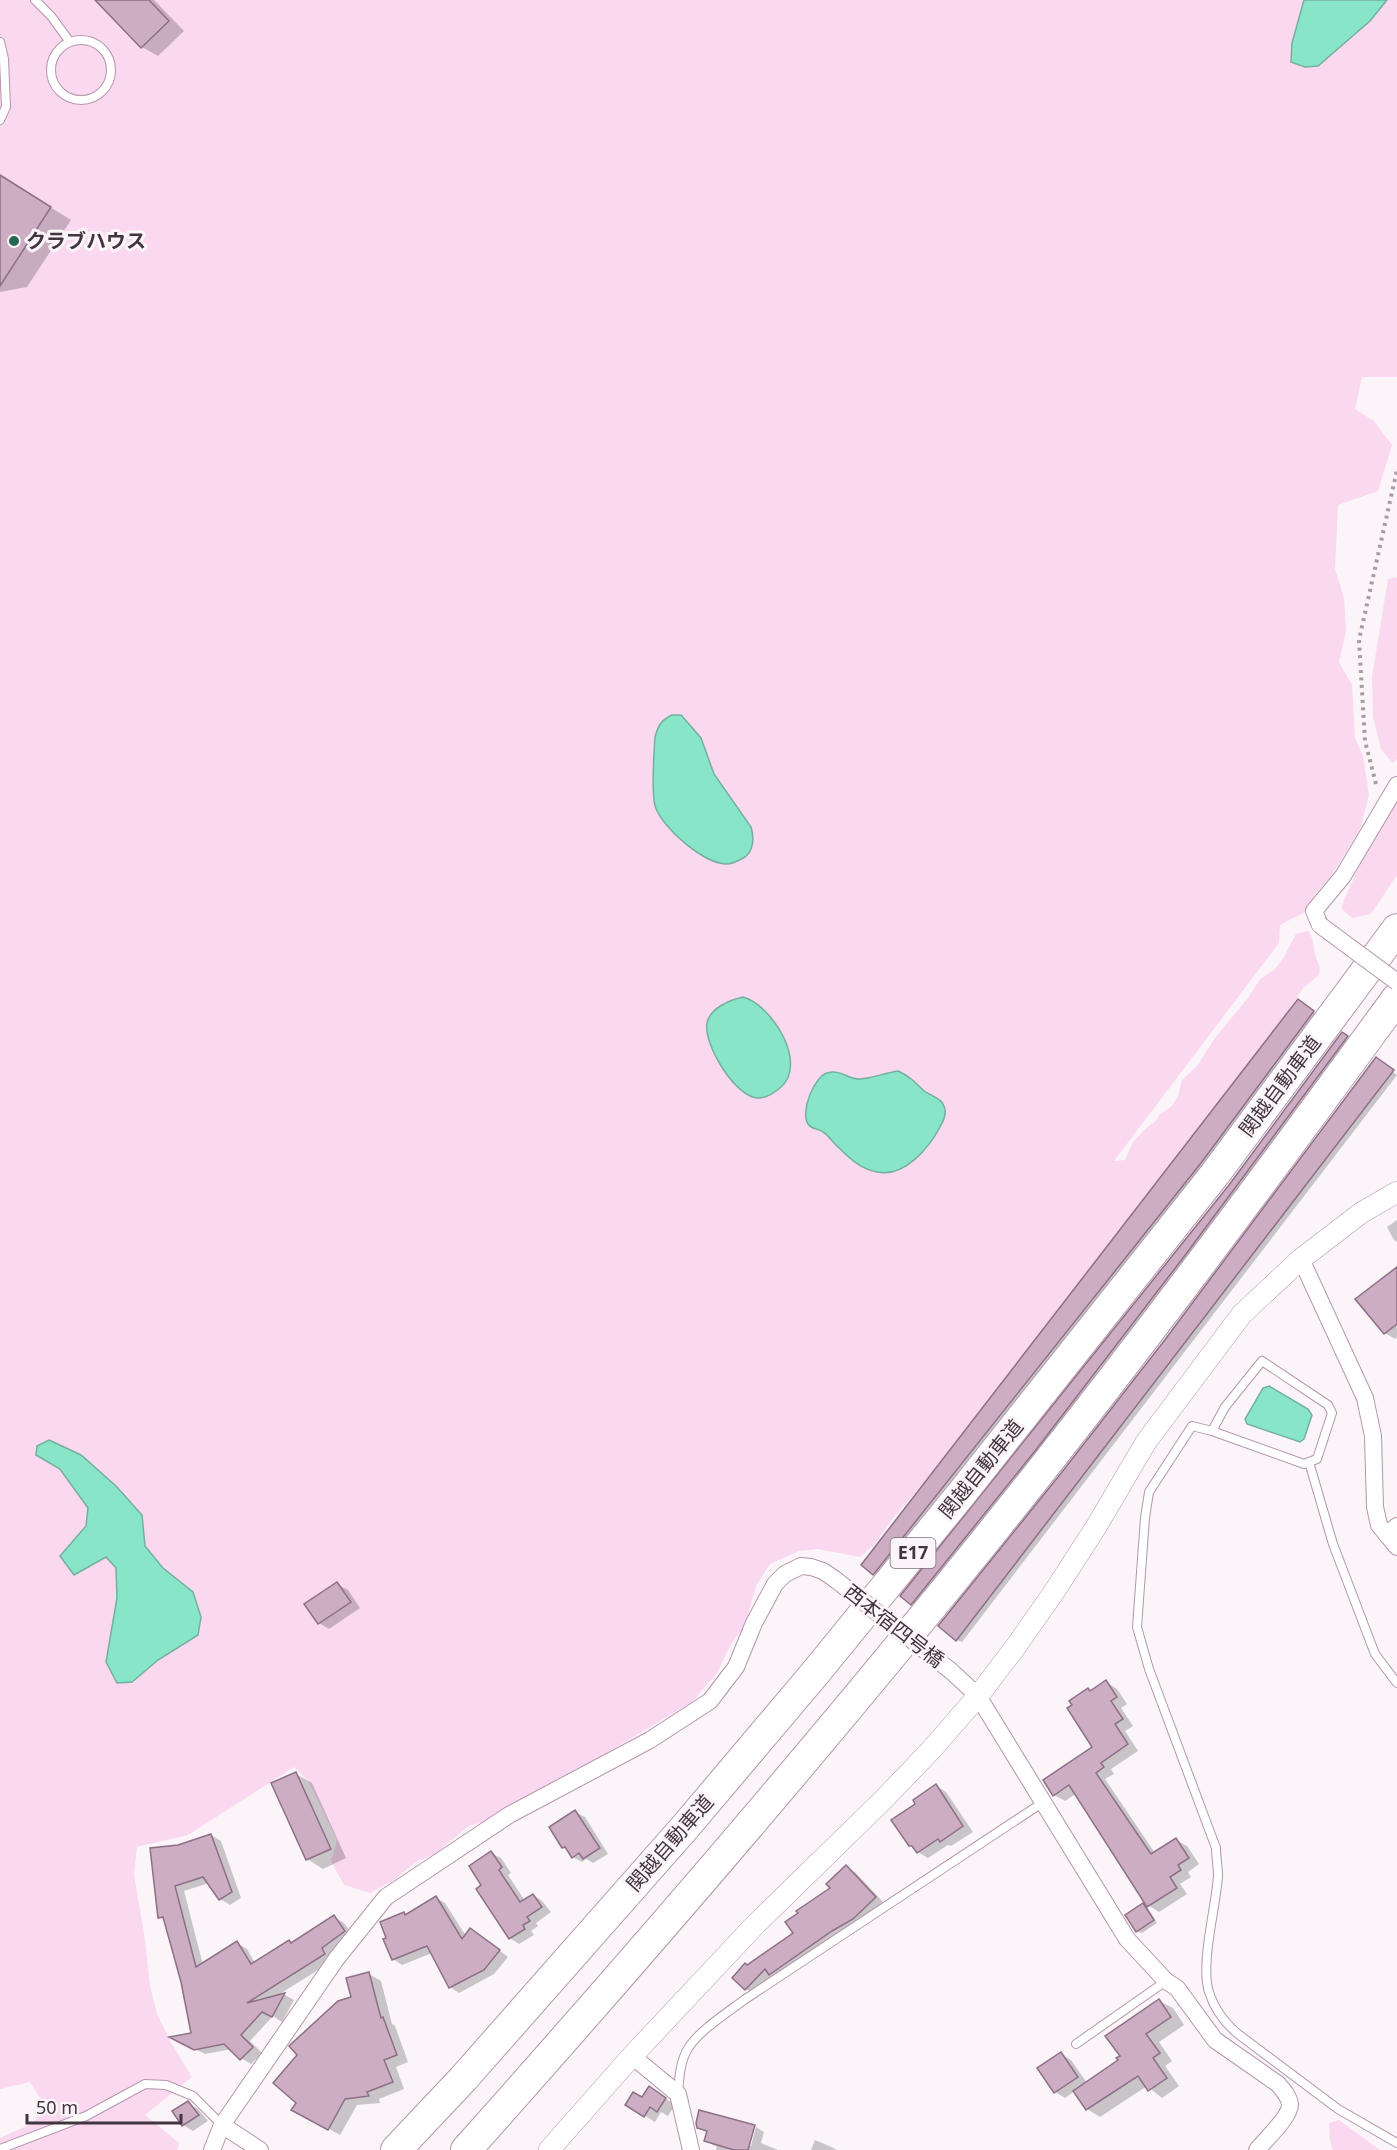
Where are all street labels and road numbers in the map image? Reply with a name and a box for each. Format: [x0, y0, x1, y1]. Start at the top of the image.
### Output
street label: 関越自動車道 [1233, 1030, 1326, 1142]
street label: 関越自動車道 [932, 1414, 1029, 1524]
road number: E17 [890, 1538, 936, 1568]
street label: 西本宿四号橋 [839, 1578, 950, 1673]
street label: 関越自動車道 [620, 1789, 719, 1897]

